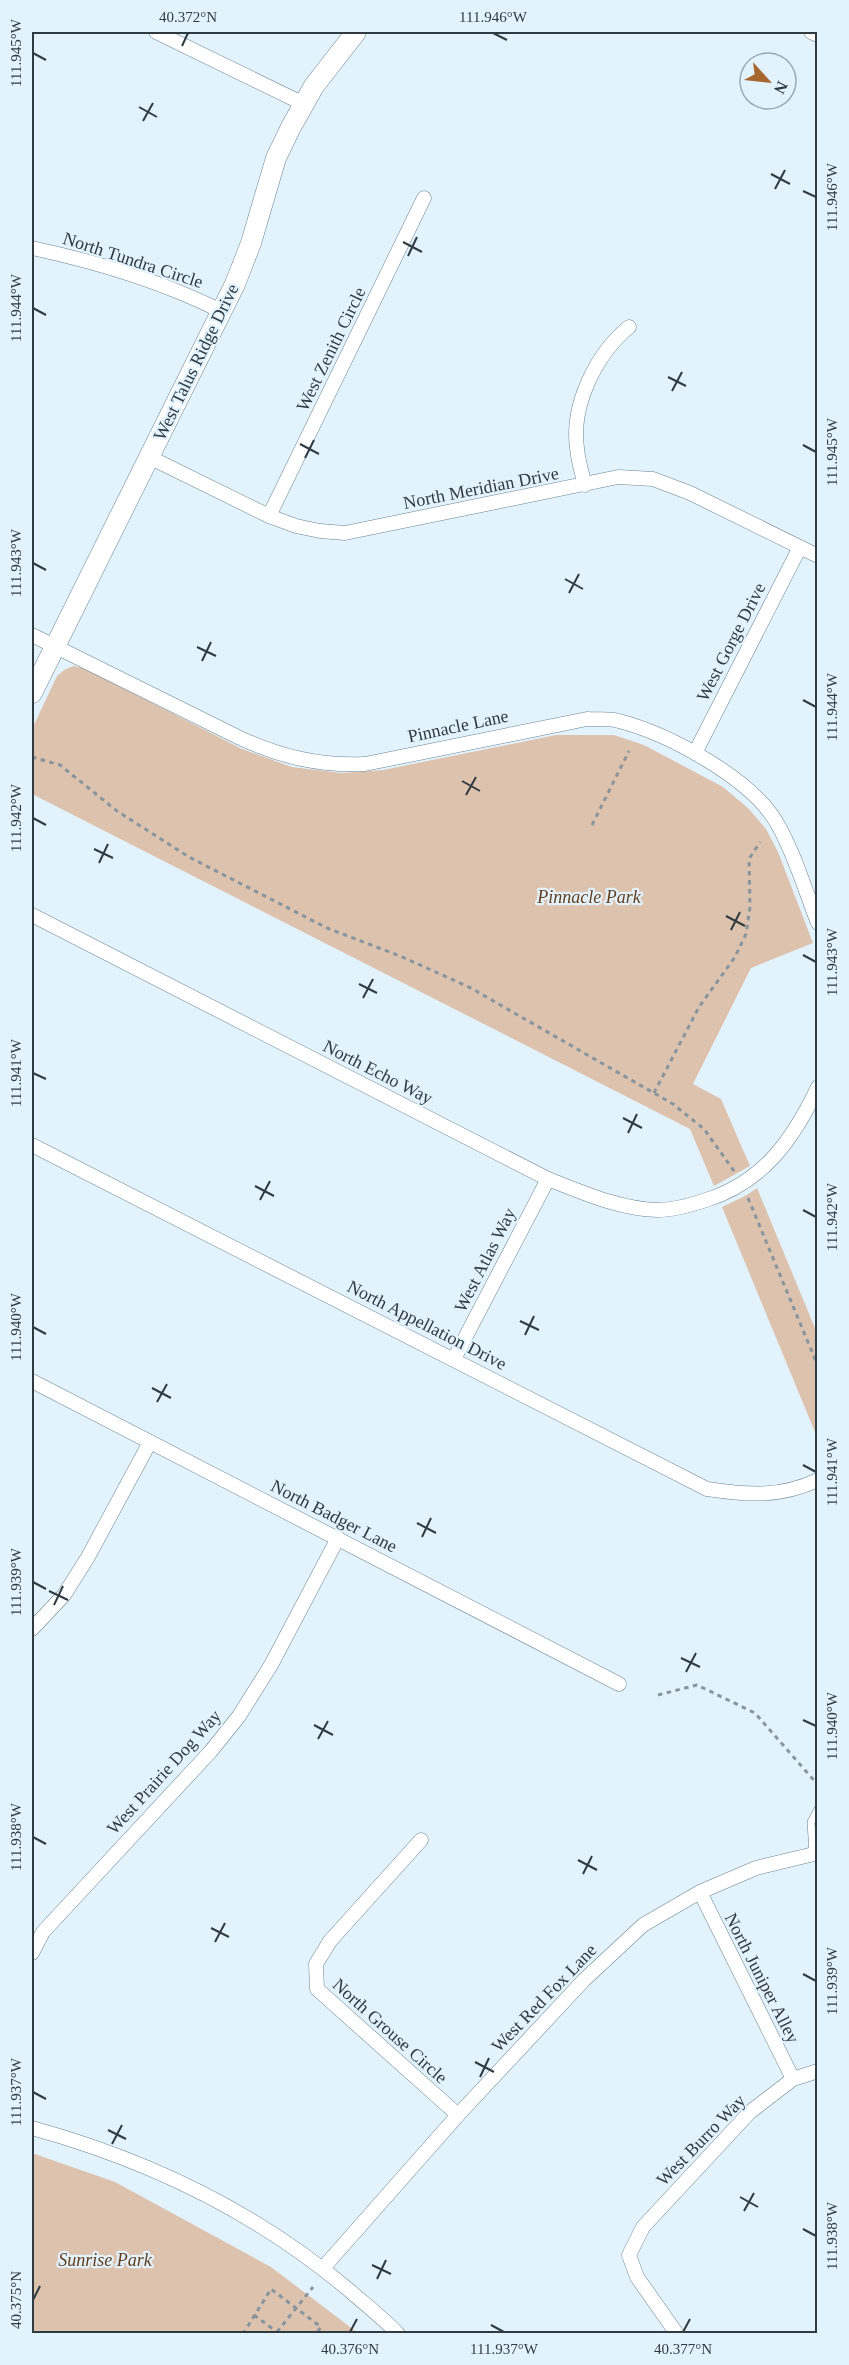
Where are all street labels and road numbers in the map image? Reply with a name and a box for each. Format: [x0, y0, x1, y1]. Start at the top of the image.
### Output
street label: North Tundra Circle [60, 228, 206, 292]
street label: West Talus Ridge Drive [149, 281, 243, 443]
street label: West Zenith Circle [292, 284, 370, 414]
street label: North Meridian Drive [402, 463, 560, 513]
street label: West Gorge Drive [693, 579, 769, 705]
street label: Pinnacle Lane [406, 706, 510, 746]
street label: North Echo Way [320, 1036, 436, 1108]
street label: West Atlas Way [450, 1205, 520, 1315]
street label: North Appellation Drive [344, 1276, 510, 1374]
street label: North Badger Lane [268, 1476, 400, 1556]
street label: West Prairie Dog Way [103, 1706, 225, 1838]
street label: North Juniper Alley [721, 1910, 803, 2046]
street label: West Red Fox Lane [487, 1940, 601, 2056]
street label: North Grouse Circle [329, 1974, 451, 2088]
street label: West Burro Way [653, 2090, 749, 2190]

